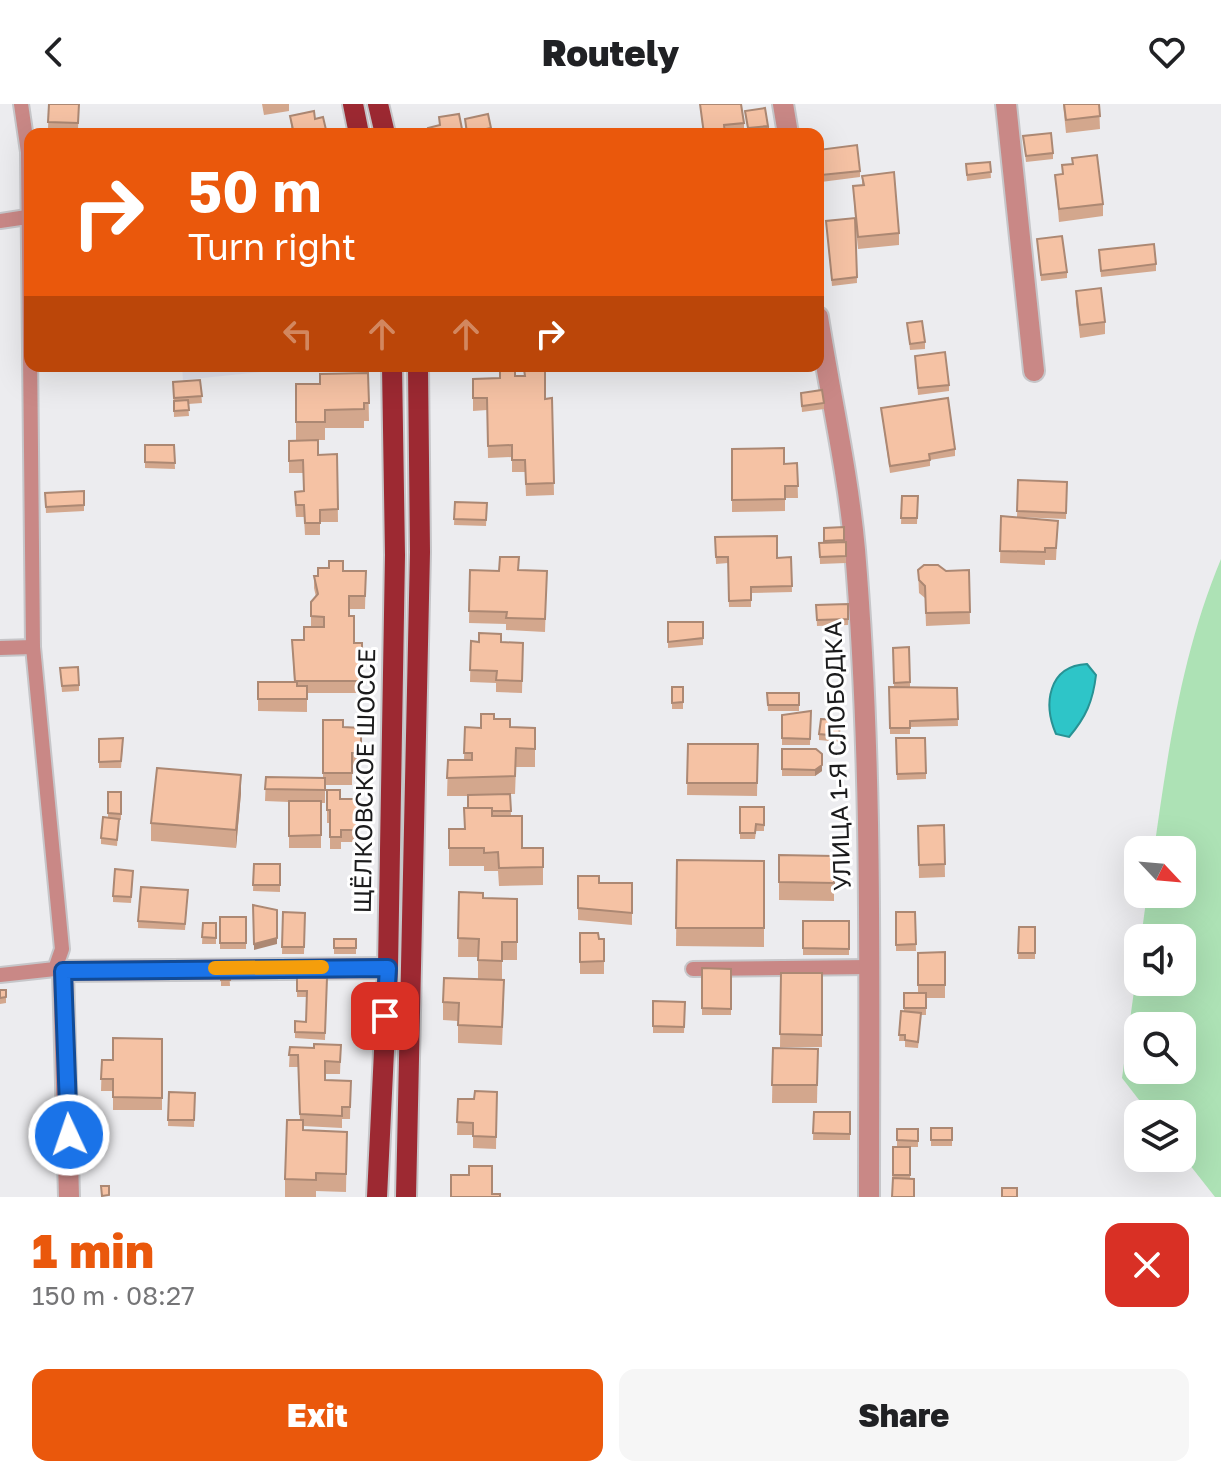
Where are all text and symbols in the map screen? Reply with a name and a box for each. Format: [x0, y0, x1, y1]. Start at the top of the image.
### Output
icon: back [32, 30, 76, 74]
icon: heart [1145, 30, 1189, 74]
text: Routely [542, 31, 679, 74]
text: 50 m [188, 157, 322, 224]
icon: right [56, 160, 160, 264]
text: Turn right [188, 225, 356, 268]
icon: left [276, 312, 320, 356]
icon: ahead [360, 312, 404, 356]
icon: ahead [444, 312, 488, 356]
icon: right [528, 312, 572, 356]
street label: УЛИЦА 1-Я СЛОБОДКА [817, 621, 856, 891]
street label: ЩЁЛКОВСКОЕ ШОССЕ [347, 648, 380, 914]
north arrow [1124, 836, 1196, 908]
map controls [1124, 836, 1196, 1172]
button: sound [1124, 924, 1196, 996]
pin [351, 982, 419, 1050]
icon: arrive [363, 994, 407, 1038]
button: search [1124, 1012, 1196, 1084]
position arrow [27, 1093, 111, 1177]
button: layers [1124, 1100, 1196, 1172]
text: 1 min [32, 1221, 154, 1279]
button: close [1105, 1223, 1189, 1307]
text: 150 m · 08:27 [32, 1280, 195, 1311]
button: Exit [32, 1369, 603, 1461]
button: Share [619, 1369, 1189, 1461]

